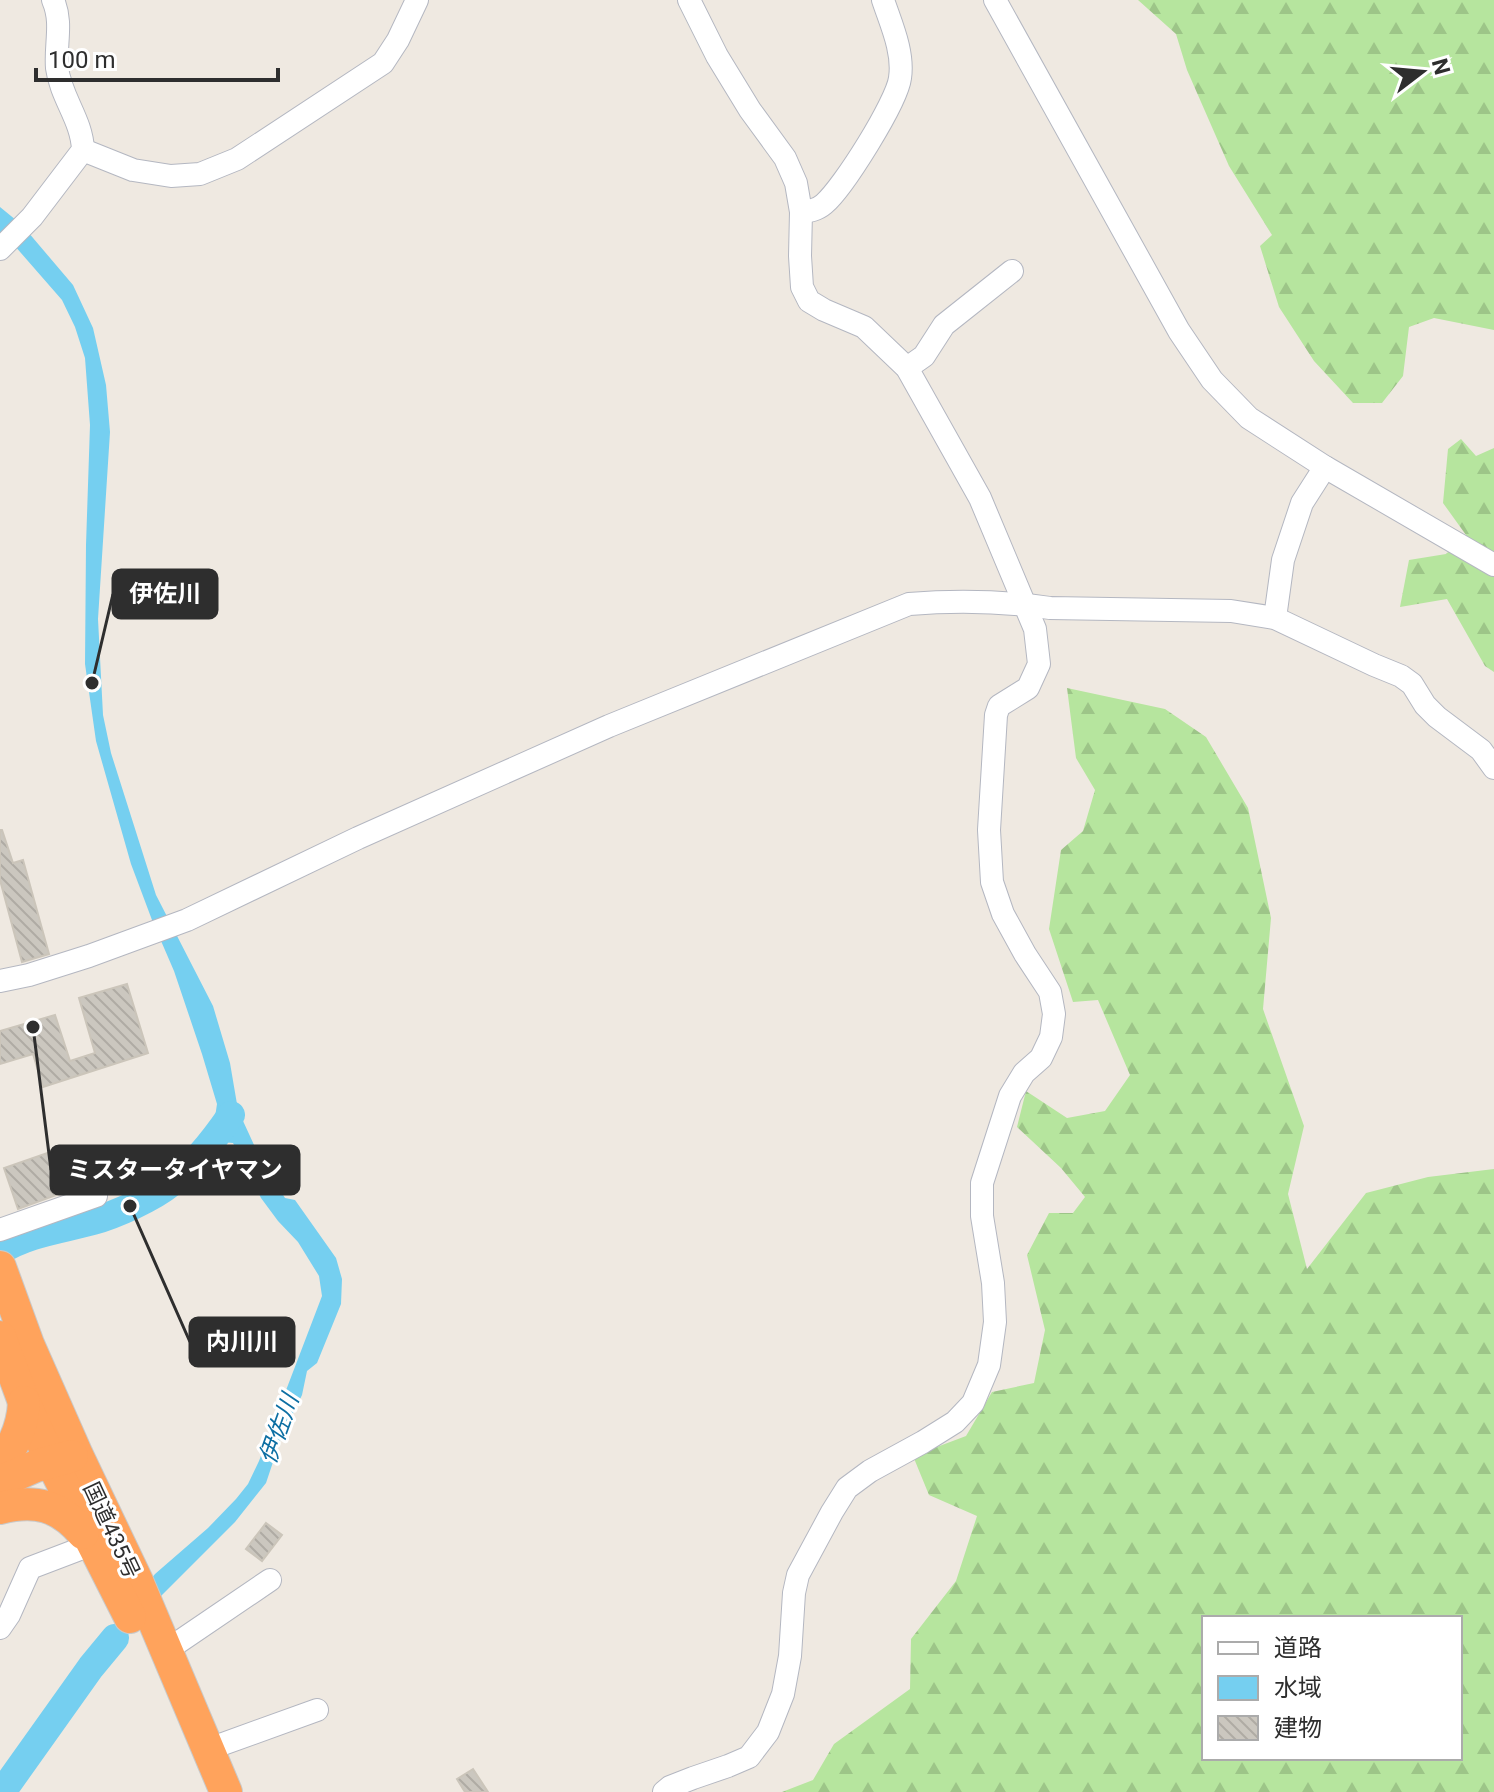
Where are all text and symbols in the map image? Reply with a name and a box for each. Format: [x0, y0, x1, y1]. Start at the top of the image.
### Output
scale bar [36, 32, 278, 82]
north arrow [1382, 32, 1462, 112]
text: 100 m [48, 46, 115, 74]
text: N [1427, 56, 1455, 78]
callout: 伊佐川 [113, 570, 217, 618]
text: 伊佐川 [129, 580, 201, 608]
callout: ミスタータイヤマン [51, 1146, 299, 1194]
text: ミスタータイヤマン [67, 1156, 283, 1184]
callout: 内川川 [190, 1318, 294, 1366]
text: 内川川 [206, 1328, 278, 1356]
water label: 伊佐川 [254, 1388, 305, 1468]
street label: 国道435号 [78, 1478, 145, 1582]
legend [1202, 1616, 1462, 1760]
text: 道路 [1274, 1634, 1322, 1662]
text: 水域 [1274, 1674, 1322, 1702]
text: 建物 [1274, 1714, 1322, 1742]

